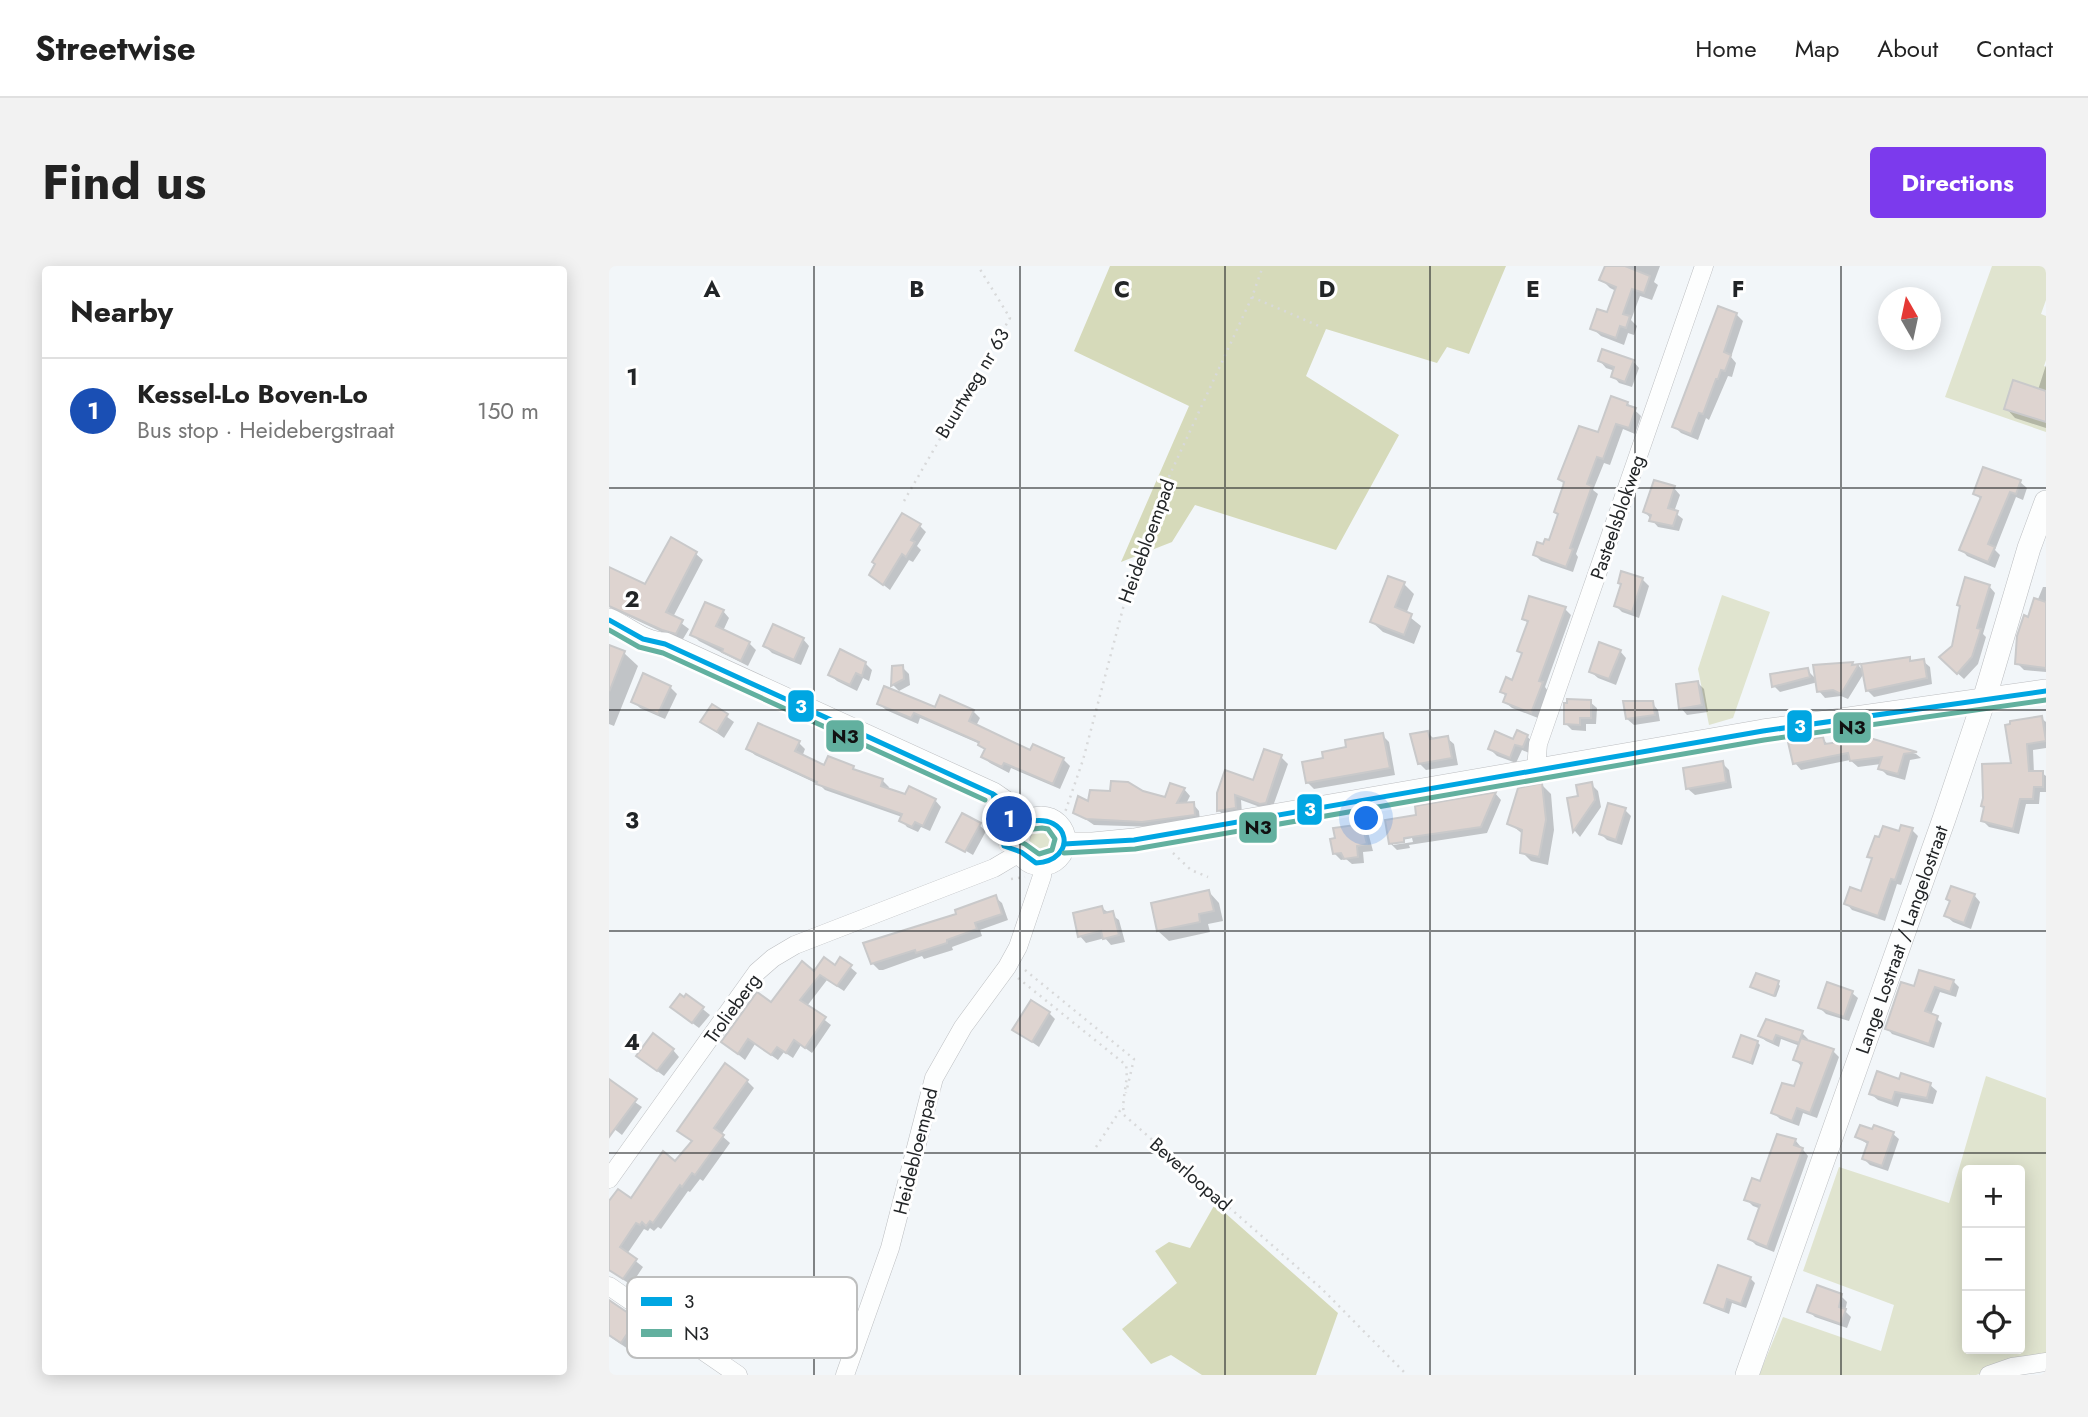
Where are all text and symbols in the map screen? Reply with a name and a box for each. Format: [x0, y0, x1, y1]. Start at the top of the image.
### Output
text: Streetwise [35, 25, 196, 72]
text: Home [1695, 31, 1757, 66]
text: Map [1795, 31, 1839, 66]
text: About [1877, 31, 1938, 66]
text: Contact [1976, 31, 2053, 66]
text: Find us [42, 147, 206, 217]
button: Directions [1870, 147, 2046, 218]
text: A [703, 272, 721, 306]
text: B [909, 272, 925, 306]
text: C [1114, 272, 1130, 306]
text: D [1319, 272, 1336, 306]
text: E [1526, 272, 1540, 306]
text: F [1732, 272, 1744, 306]
north arrow [1878, 287, 1941, 350]
text: Nearby [70, 290, 173, 333]
street label: Buurtweg nr 63 [929, 323, 1016, 443]
text: 1 [626, 360, 638, 394]
text: Kessel-Lo Boven-Lo [137, 375, 368, 413]
text: 1 [87, 394, 99, 428]
text: 150 m [477, 394, 539, 428]
text: Bus stop · Heidebergstraat [137, 413, 394, 447]
street label: Pasteelsblokweg [1584, 451, 1651, 583]
street label: Heidebloempad [1112, 476, 1181, 607]
text: 2 [624, 582, 640, 616]
line badge: 3 [787, 689, 815, 723]
text: 3 [795, 693, 807, 720]
line badge: 3 [1786, 709, 1813, 743]
line badge: N3 [1832, 711, 1872, 744]
text: 3 [1794, 713, 1806, 740]
text: N3 [1839, 714, 1866, 741]
line badge: N3 [825, 719, 865, 753]
text: N3 [832, 723, 859, 750]
pin: 1 [986, 793, 1032, 845]
line badge: 3 [1296, 793, 1323, 826]
text: 3 [1304, 796, 1316, 823]
your location [1349, 801, 1383, 835]
text: 3 [625, 803, 639, 837]
line badge: N3 [1238, 811, 1278, 844]
text: N3 [1245, 814, 1272, 841]
street label: Lange Lostraat / Langelostraat [1849, 821, 1955, 1058]
street label: Trolieberg [698, 968, 767, 1049]
text: 4 [624, 1025, 640, 1059]
street label: Heidebloempad [887, 1085, 944, 1217]
street label: Beverloopad [1144, 1131, 1237, 1218]
map controls [1962, 1165, 2025, 1354]
button: + [1962, 1165, 2025, 1228]
button: − [1962, 1228, 2025, 1291]
legend [627, 1277, 857, 1358]
text: 3 [684, 1288, 694, 1315]
button: locate [1962, 1291, 2025, 1354]
text: N3 [684, 1320, 709, 1347]

